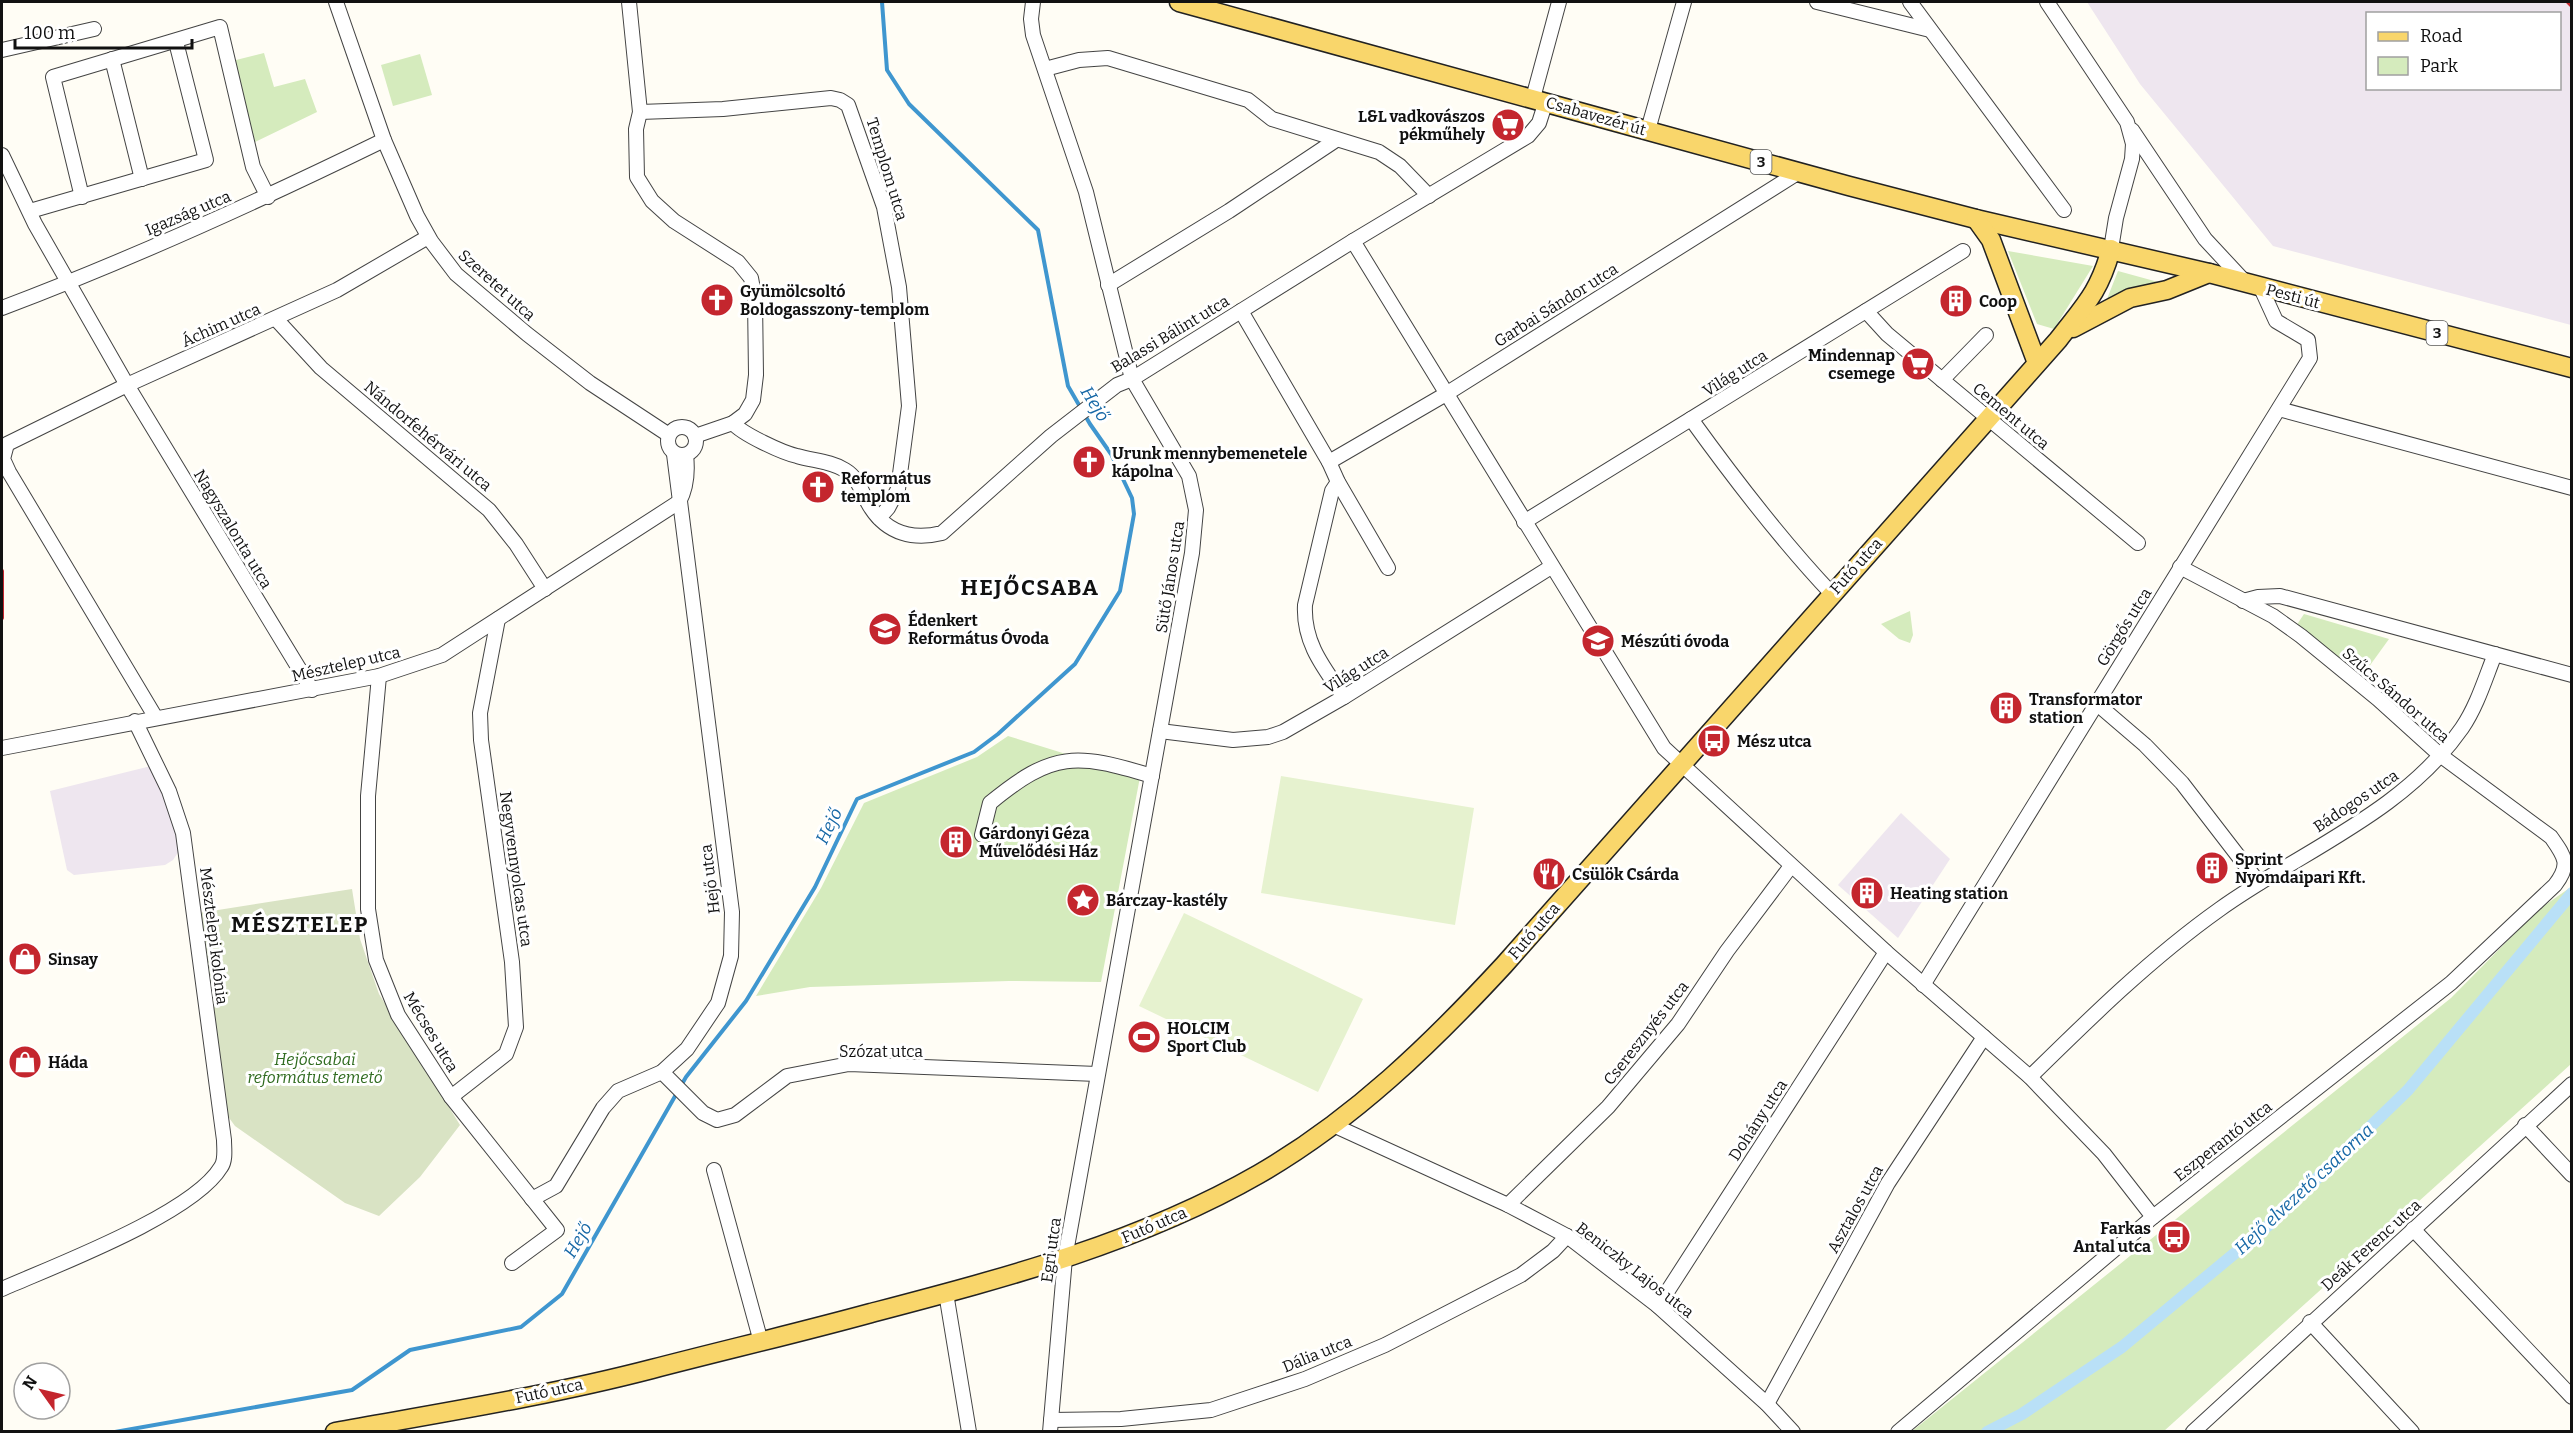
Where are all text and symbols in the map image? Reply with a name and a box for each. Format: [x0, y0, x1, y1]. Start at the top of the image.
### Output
scale bar [15, 12, 192, 50]
legend [2366, 12, 2561, 90]
text: 100 m [24, 22, 75, 44]
text: Road [2420, 25, 2463, 47]
text: Park [2420, 55, 2459, 77]
street label: Csabavezér út [1544, 93, 1649, 139]
place label: L&L vadkovászos pékműhely [1358, 107, 1485, 144]
supermarket icon: L&L vadkovászos pékműhely [1490, 107, 1526, 143]
street label: Templom utca [862, 115, 912, 223]
road number: 3 [1750, 150, 1772, 174]
street label: Igazság utca [142, 186, 234, 240]
street label: Szeretet utca [455, 245, 540, 325]
street label: Garbai Sándor utca [1491, 259, 1622, 351]
street label: Pesti út [2264, 280, 2322, 312]
church icon: Gyümölcsoltó Boldogasszony-templom [699, 282, 735, 318]
place label: Gyümölcsoltó Boldogasszony-templom [740, 282, 930, 319]
building icon: Coop [1938, 283, 1974, 319]
street label: Balassi Bálint utca [1107, 291, 1233, 377]
place label: Coop [1979, 292, 2017, 311]
street label: Áchim utca [178, 298, 264, 351]
road number: 3 [2426, 321, 2448, 345]
street label: Világ utca [1699, 346, 1771, 400]
place label: Mindennap csemege [1808, 346, 1895, 383]
supermarket icon: Mindennap csemege [1900, 346, 1936, 382]
street label: Nándorfehérvári utca [360, 377, 496, 495]
street label: Cement utca [1969, 379, 2053, 454]
water label: Hejő [1076, 382, 1114, 426]
church icon: Urunk mennybemenetele kápolna [1071, 444, 1107, 480]
place label: Urunk mennybemenetele kápolna [1112, 444, 1307, 481]
street label: Nagyszalonta utca [190, 466, 276, 592]
church icon: Református templom [800, 469, 836, 505]
place label: Református templom [841, 469, 931, 506]
street label: Sütő János utca [1152, 519, 1188, 634]
street label: Futó utca [1826, 534, 1886, 598]
district label: HEJŐCSABA [961, 574, 1099, 601]
street label: Görgős utca [2092, 584, 2156, 670]
place label: Édenkert Református Óvoda [908, 609, 1049, 648]
school or university icon: Édenkert Református Óvoda [867, 611, 903, 647]
school or university icon: Mészúti óvoda [1580, 623, 1616, 659]
place label: Mészúti óvoda [1621, 632, 1729, 651]
street label: Mésztelep utca [290, 642, 402, 686]
street label: Világ utca [1320, 643, 1392, 697]
street label: Szűcs Sándor utca [2339, 643, 2454, 747]
building icon: Transformator station [1988, 690, 2024, 726]
place label: Transformator station [2029, 690, 2143, 727]
bus stop icon: Mész utca [1696, 723, 1732, 759]
place label: Mész utca [1737, 732, 1812, 751]
street label: Bádogos utca [2310, 765, 2402, 836]
street label: Negyvennyolcas utca [496, 790, 536, 948]
water label: Hejő [811, 804, 847, 848]
building icon: Gárdonyi Géza Művelődési Ház [938, 824, 974, 860]
place label: Gárdonyi Géza Művelődési Ház [979, 824, 1098, 861]
street label: Hejő utca [696, 843, 724, 915]
building icon: Sprint Nyomdaipari Kft. [2194, 850, 2230, 886]
place label: Sprint Nyomdaipari Kft. [2235, 850, 2366, 887]
restaurant icon: Csülök Csárda [1531, 856, 1567, 892]
place label: Csülök Csárda [1572, 865, 1679, 884]
street label: Mésztelepi kolónia [196, 866, 232, 1006]
building icon: Heating station [1849, 875, 1885, 911]
place icon: Bárczay-kastély [1065, 882, 1101, 918]
place label: Heating station [1890, 884, 2009, 903]
place label: Bárczay-kastély [1106, 891, 1228, 910]
street label: Futó utca [1504, 899, 1564, 963]
district label: MÉSZTELEP [231, 911, 369, 938]
shop icon: Sinsay [7, 941, 43, 977]
place label: Sinsay [48, 950, 98, 969]
street label: Cseresznyés utca [1599, 977, 1693, 1089]
street label: Mécses utca [400, 988, 463, 1076]
sports icon: HOLCIM Sport Club [1126, 1019, 1162, 1055]
place label: HOLCIM Sport Club [1167, 1019, 1246, 1056]
street label: Szózat utca [839, 1042, 923, 1061]
shop icon: Háda [7, 1044, 43, 1080]
park label: Hejőcsabai református temető [247, 1050, 383, 1087]
place label: Háda [48, 1053, 88, 1072]
street label: Dohány utca [1725, 1076, 1791, 1164]
street label: Eszperantó utca [2170, 1097, 2276, 1185]
water label: Hejő elvezető csatorna [2230, 1119, 2378, 1259]
street label: Asztalos utca [1823, 1161, 1887, 1256]
street label: Deák Ferenc utca [2317, 1195, 2425, 1295]
street label: Futó utca [1119, 1203, 1190, 1247]
street label: Egri utca [1037, 1216, 1065, 1284]
water label: Hejő [559, 1218, 597, 1262]
street label: Beniczky Lajos utca [1572, 1218, 1698, 1322]
place label: Farkas Antal utca [2073, 1219, 2151, 1256]
bus stop icon: Farkas Antal utca [2156, 1219, 2192, 1255]
street label: Dália utca [1280, 1331, 1355, 1377]
north arrow [12, 1361, 72, 1421]
text: N [19, 1372, 41, 1393]
street label: Futó utca [513, 1374, 585, 1407]

